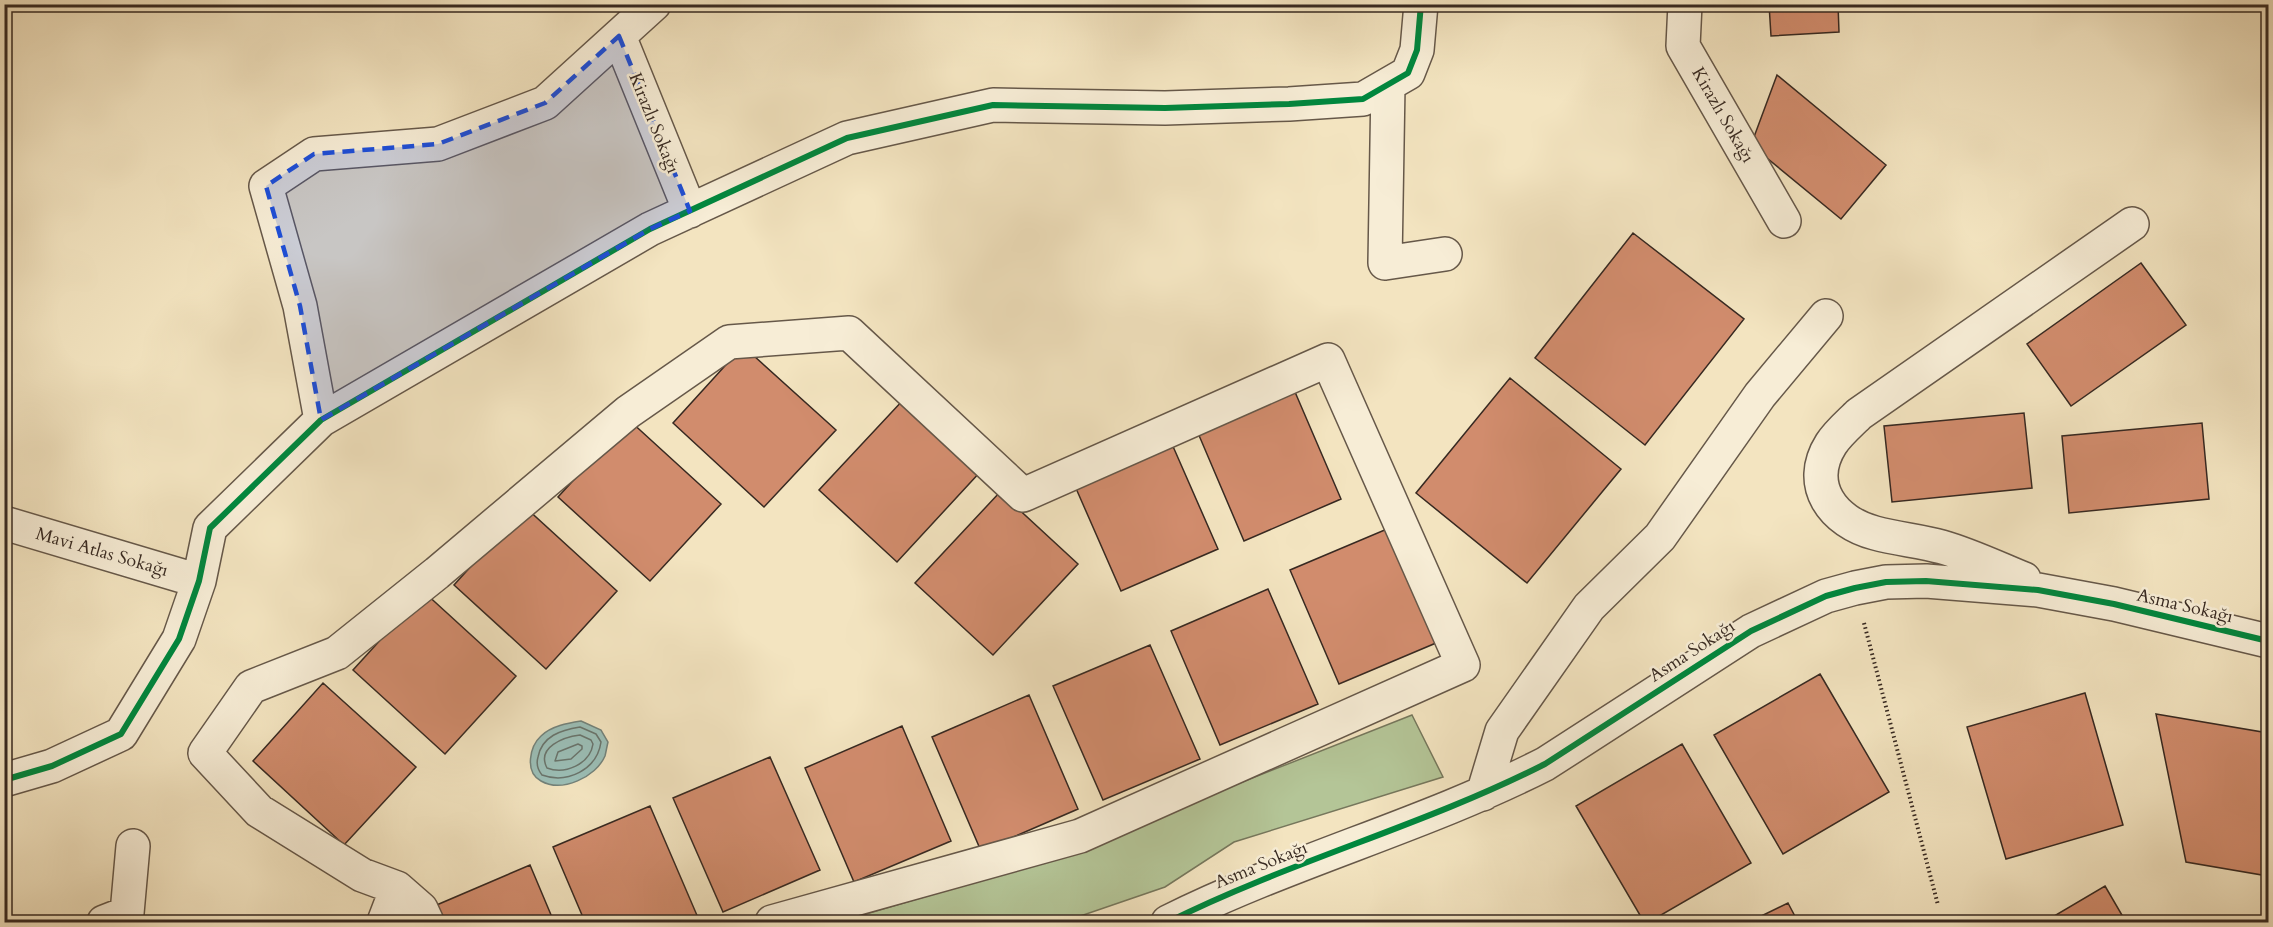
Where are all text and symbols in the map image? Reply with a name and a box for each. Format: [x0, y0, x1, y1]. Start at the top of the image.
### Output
street label: Kirazlı Sokağı [1686, 63, 1760, 167]
street label: Kirazlı Sokağı [622, 69, 686, 177]
street label: Mavi Atlas Sokağı [33, 521, 171, 583]
street label: Asma Sokağı [2134, 583, 2236, 629]
street label: Asma Sokağı [1644, 614, 1740, 688]
street label: Asma Sokağı [1211, 835, 1311, 895]

